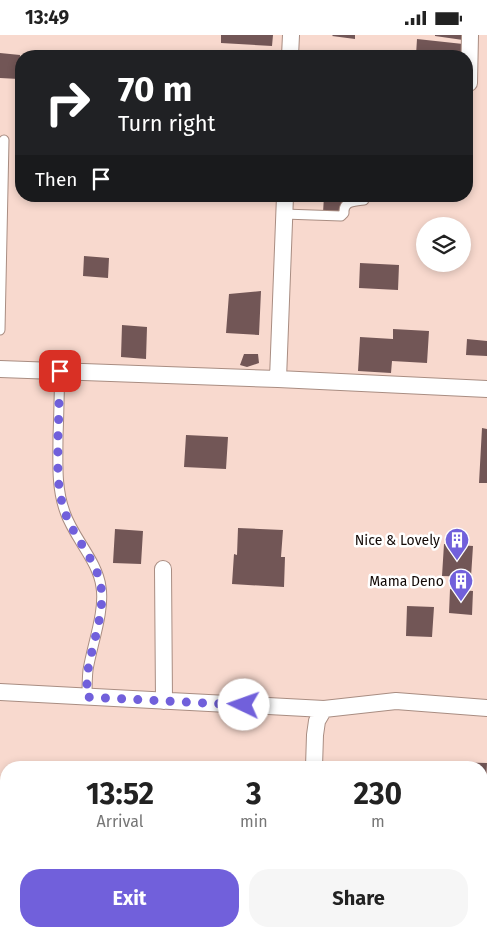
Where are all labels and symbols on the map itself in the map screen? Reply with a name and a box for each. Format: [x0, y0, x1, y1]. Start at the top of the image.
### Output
pin [39, 350, 81, 392]
building icon: Nice & Lovely [444, 527, 470, 561]
place label: Nice & Lovely [355, 532, 440, 549]
building icon: Mama Deno [448, 568, 474, 602]
place label: Mama Deno [369, 573, 444, 590]
position arrow [217, 678, 269, 730]

